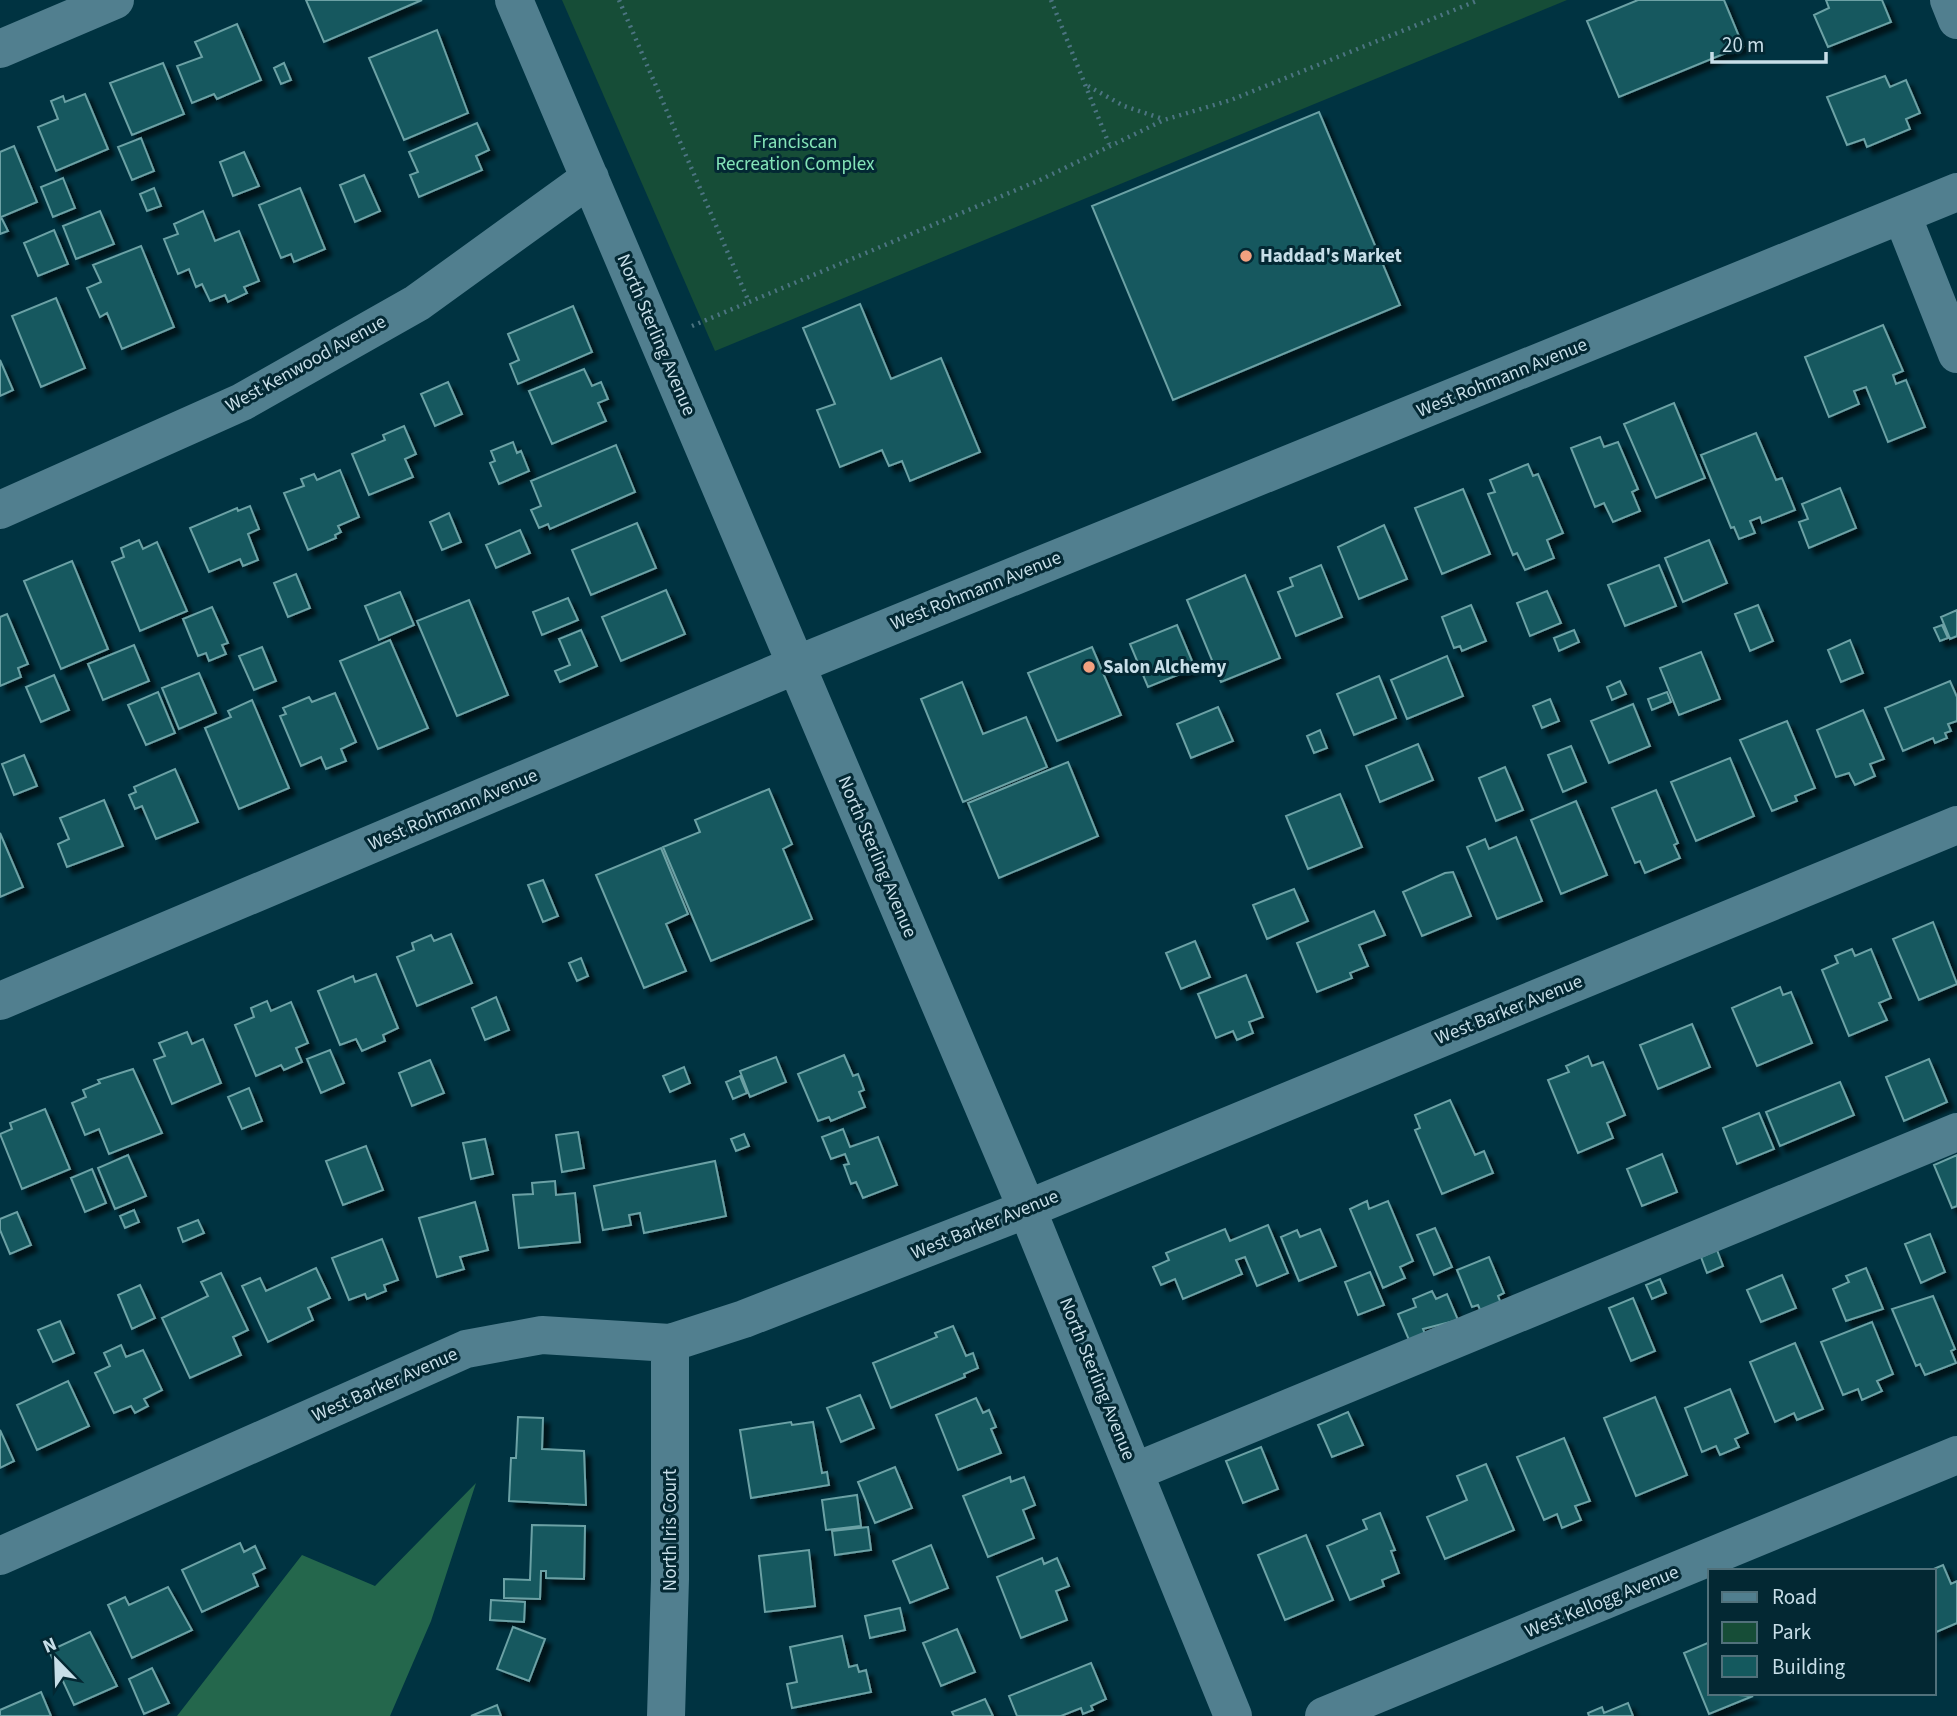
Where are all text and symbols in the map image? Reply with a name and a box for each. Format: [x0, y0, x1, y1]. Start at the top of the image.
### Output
scale bar [1712, 21, 1826, 65]
text: 20 m [1722, 30, 1764, 60]
park label: Franciscan Recreation Complex [715, 129, 875, 178]
place label: Haddad's Market [1260, 243, 1402, 270]
marker: Haddad's Market [1238, 248, 1254, 264]
street label: North Sterling Avenue [610, 250, 702, 420]
street label: West Kenwood Avenue [221, 309, 391, 419]
street label: West Rohmann Avenue [1413, 331, 1591, 425]
street label: West Rohmann Avenue [887, 544, 1065, 638]
place label: Salon Alchemy [1103, 654, 1226, 681]
marker: Salon Alchemy [1081, 659, 1097, 675]
street label: West Rohmann Avenue [364, 762, 542, 858]
street label: North Sterling Avenue [831, 772, 923, 942]
street label: West Barker Avenue [1431, 968, 1587, 1052]
street label: West Barker Avenue [907, 1183, 1063, 1267]
street label: North Sterling Avenue [1052, 1294, 1142, 1464]
street label: West Barker Avenue [308, 1341, 462, 1429]
street label: North Iris Court [657, 1468, 684, 1591]
street label: West Kellogg Avenue [1521, 1559, 1683, 1645]
legend [1708, 1569, 1936, 1695]
text: Road [1772, 1582, 1817, 1612]
text: Park [1772, 1617, 1812, 1647]
north arrow [21, 1625, 91, 1695]
text: N [39, 1631, 61, 1661]
text: Building [1772, 1652, 1846, 1682]

